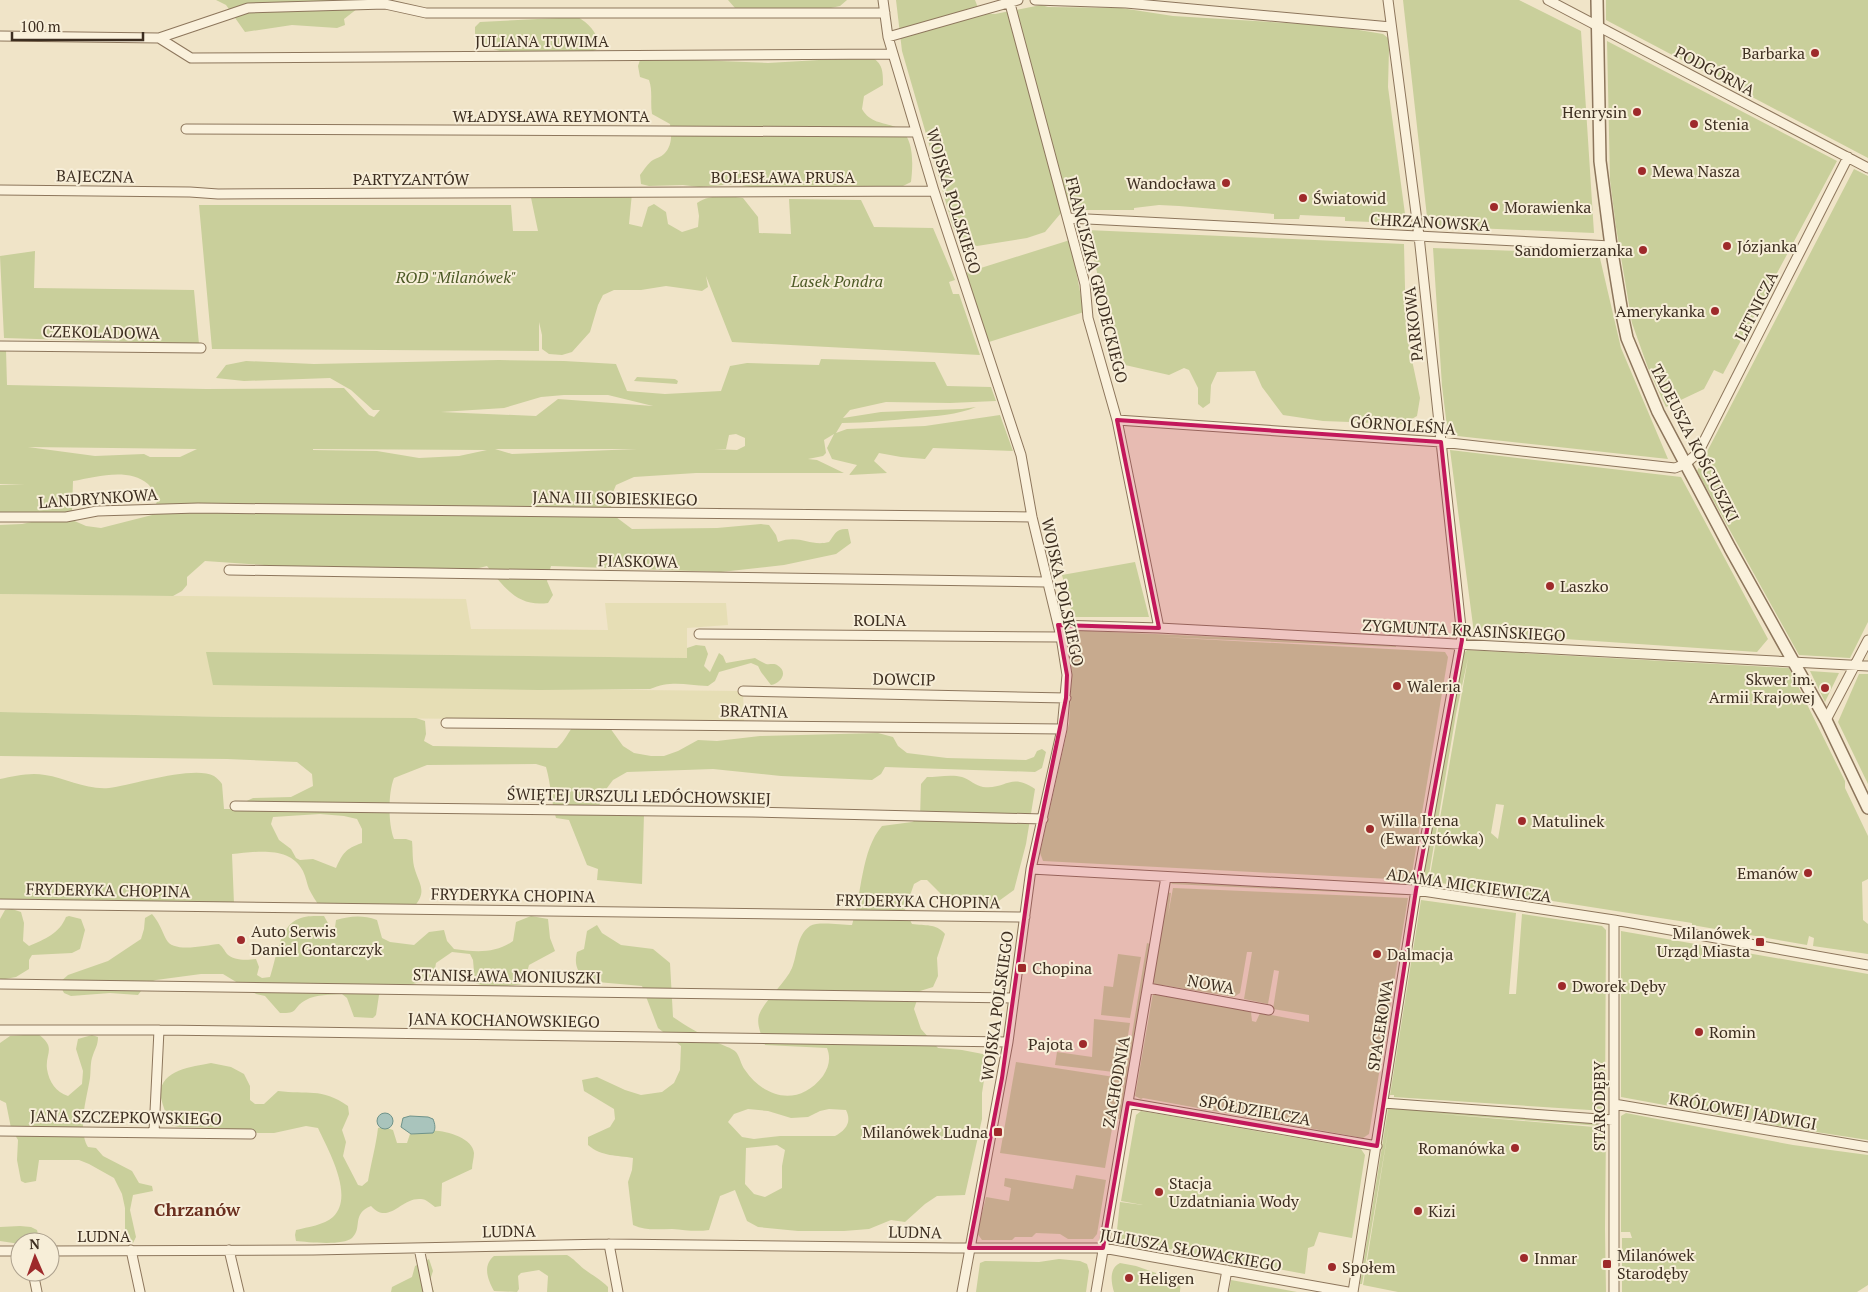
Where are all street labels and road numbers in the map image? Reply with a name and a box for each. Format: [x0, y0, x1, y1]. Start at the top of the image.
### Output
street label: JULIANA TUWIMA [475, 30, 609, 52]
street label: PODGÓRNA [1671, 41, 1759, 101]
street label: WŁADYSŁAWA REYMONTA [452, 105, 650, 127]
street label: WOJSKA POLSKIEGO [921, 125, 987, 277]
street label: BAJECZNA [56, 164, 134, 188]
street label: BOLESŁAWA PRUSA [711, 166, 855, 188]
street label: PARTYZANTÓW [353, 168, 469, 190]
street label: FRANCISZKA GRODECKIEGO [1061, 175, 1133, 385]
street label: CHRZANOWSKA [1370, 208, 1491, 236]
street label: LETNICZA [1729, 267, 1783, 345]
street label: PARKOWA [1398, 285, 1428, 362]
street label: CZEKOLADOWA [42, 320, 160, 344]
street label: TADEUSZA KOŚCIUSZKI [1646, 360, 1744, 526]
street label: GÓRNOLEŚNA [1349, 410, 1457, 440]
street label: LANDRYNKOWA [38, 483, 158, 513]
street label: JANA III SOBIESKIEGO [532, 486, 698, 510]
street label: WOJSKA POLSKIEGO [1036, 516, 1090, 668]
street label: PIASKOWA [598, 549, 678, 573]
street label: ROLNA [854, 609, 907, 631]
street label: ZYGMUNTA KRASIŃSKIEGO [1362, 614, 1566, 646]
street label: DOWCIP [873, 667, 935, 691]
street label: BRATNIA [720, 699, 788, 723]
street label: ŚWIĘTEJ URSZULI LEDÓCHOWSKIEJ [507, 783, 771, 809]
street label: ADAMA MICKIEWICZA [1385, 863, 1553, 907]
street label: FRYDERYKA CHOPINA [26, 878, 190, 902]
street label: FRYDERYKA CHOPINA [431, 883, 595, 907]
street label: FRYDERYKA CHOPINA [836, 889, 1000, 913]
street label: WOJSKA POLSKIEGO [976, 929, 1018, 1083]
street label: STANISŁAWA MONIUSZKI [413, 963, 601, 989]
street label: NOWA [1186, 969, 1236, 999]
street label: SPACEROWA [1362, 978, 1398, 1072]
street label: JANA KOCHANOWSKIEGO [408, 1007, 600, 1033]
street label: ZACHODNIA [1097, 1034, 1135, 1130]
street label: STARODĘBY [1588, 1060, 1610, 1151]
street label: KRÓLOWEJ JADWIGI [1667, 1087, 1819, 1135]
street label: SPÓŁDZIELCZA [1198, 1089, 1313, 1131]
street label: JANA SZCZEPKOWSKIEGO [30, 1104, 222, 1130]
street label: LUDNA [482, 1220, 536, 1242]
street label: LUDNA [888, 1221, 942, 1243]
street label: JULIUSZA SŁOWACKIEGO [1098, 1223, 1284, 1277]
street label: LUDNA [77, 1225, 131, 1247]

